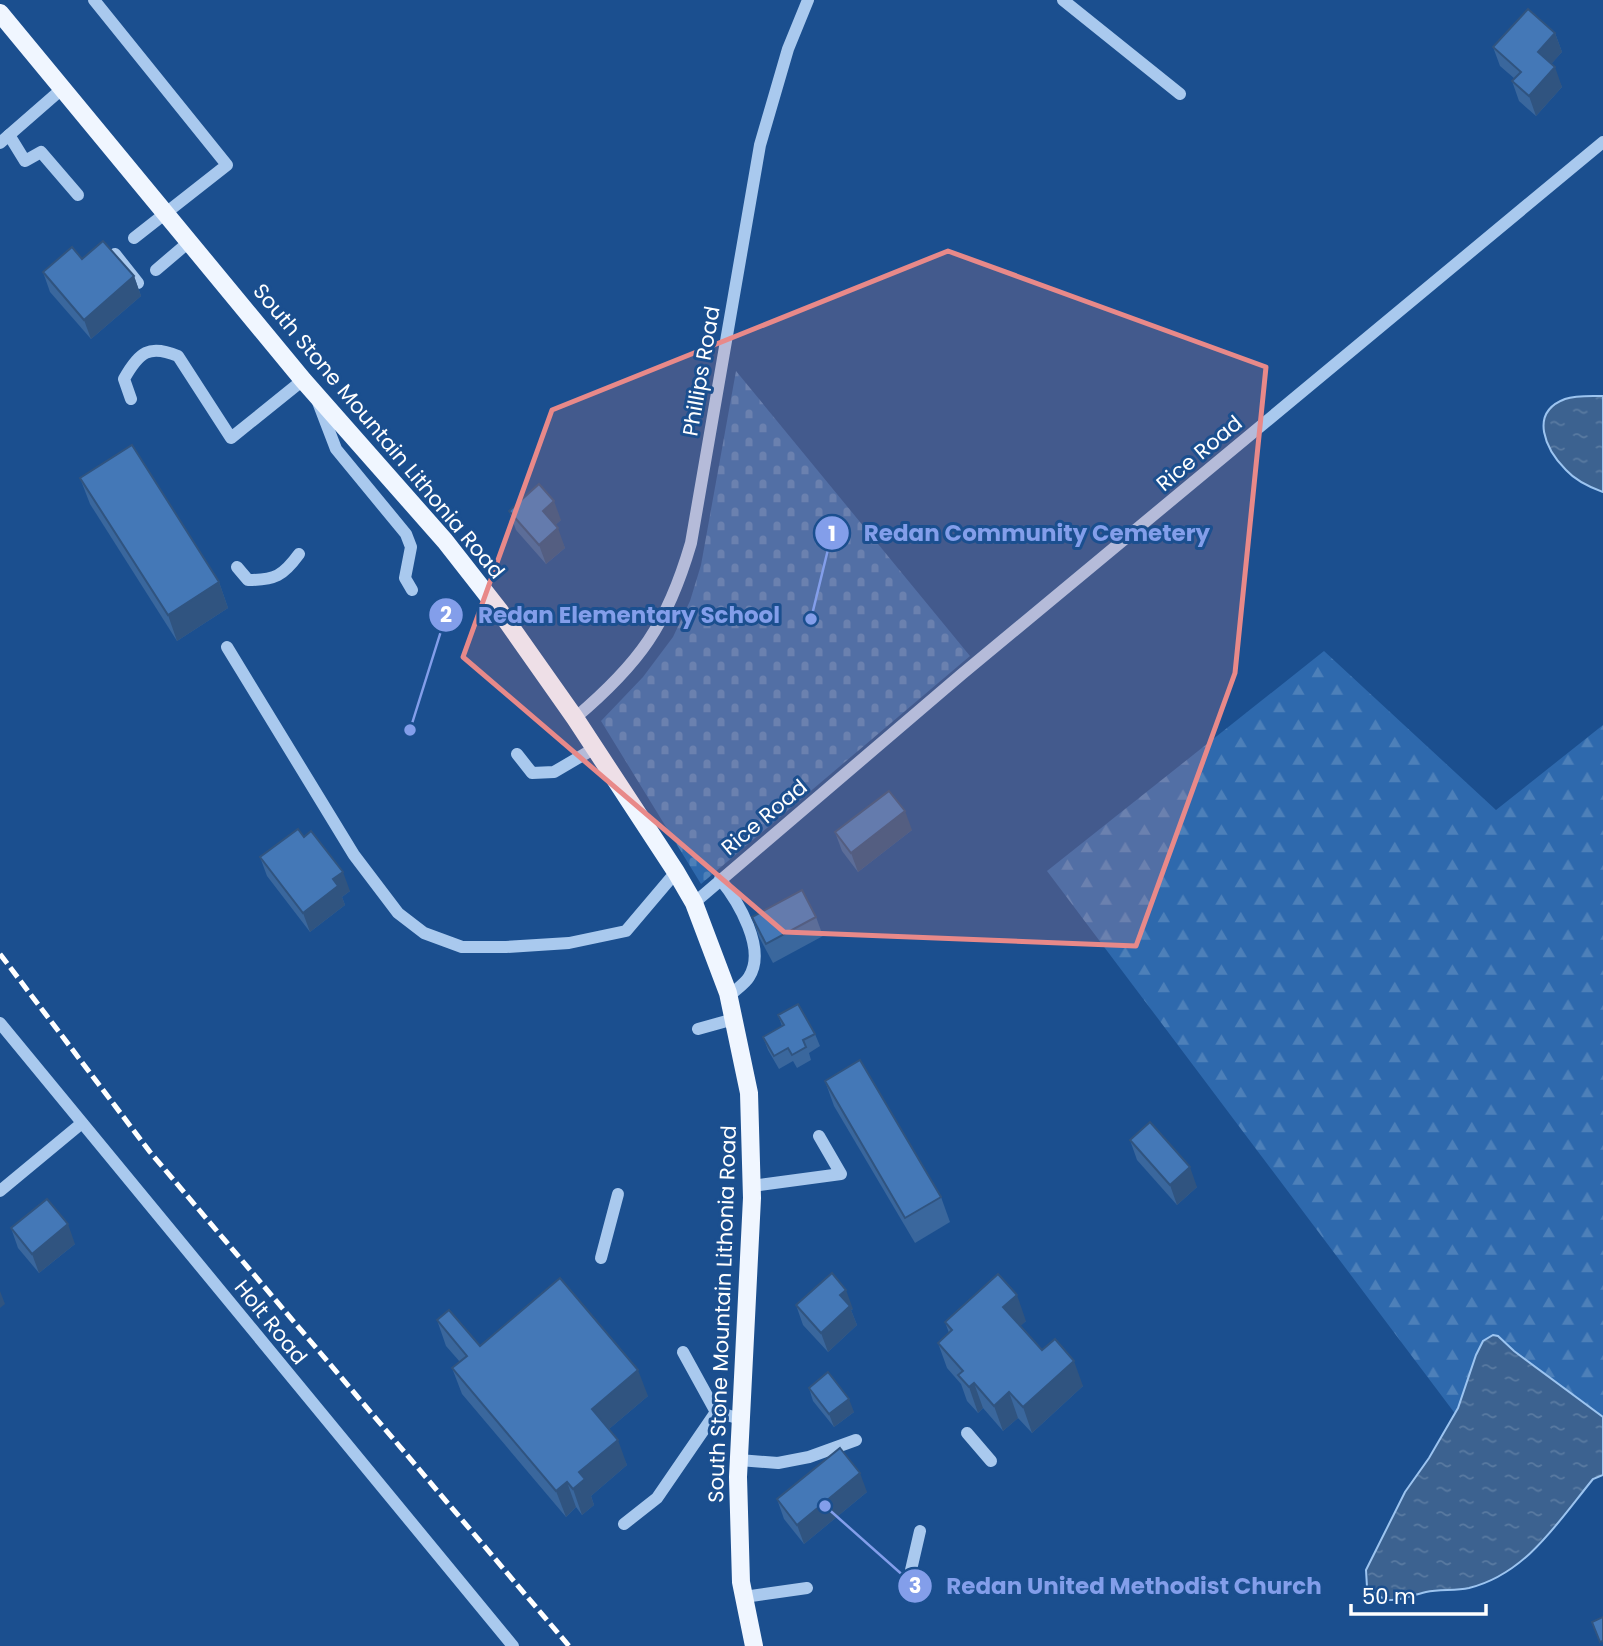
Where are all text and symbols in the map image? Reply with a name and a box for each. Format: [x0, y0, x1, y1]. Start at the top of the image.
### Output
street label: South Stone Mountain Lithonia Road [247, 277, 511, 585]
street label: Phillips Road [675, 304, 727, 438]
street label: Rice Road [1150, 408, 1248, 498]
callout: Redan Community Cemetery [815, 511, 1224, 555]
text: Redan Community Cemetery [864, 517, 1211, 549]
text: 1 [828, 519, 836, 548]
callout: Redan Elementary School [429, 593, 794, 637]
text: Redan Elementary School [478, 599, 780, 631]
text: 2 [440, 600, 452, 629]
street label: Rice Road [715, 772, 813, 862]
street label: South Stone Mountain Lithonia Road [701, 1125, 743, 1503]
street label: Holt Road [228, 1274, 314, 1370]
callout: Redan United Methodist Church [897, 1564, 1336, 1608]
text: Redan United Methodist Church [946, 1570, 1322, 1602]
text: 3 [909, 1571, 921, 1600]
scale bar [1351, 1572, 1486, 1616]
text: 50 m [1362, 1582, 1416, 1611]

